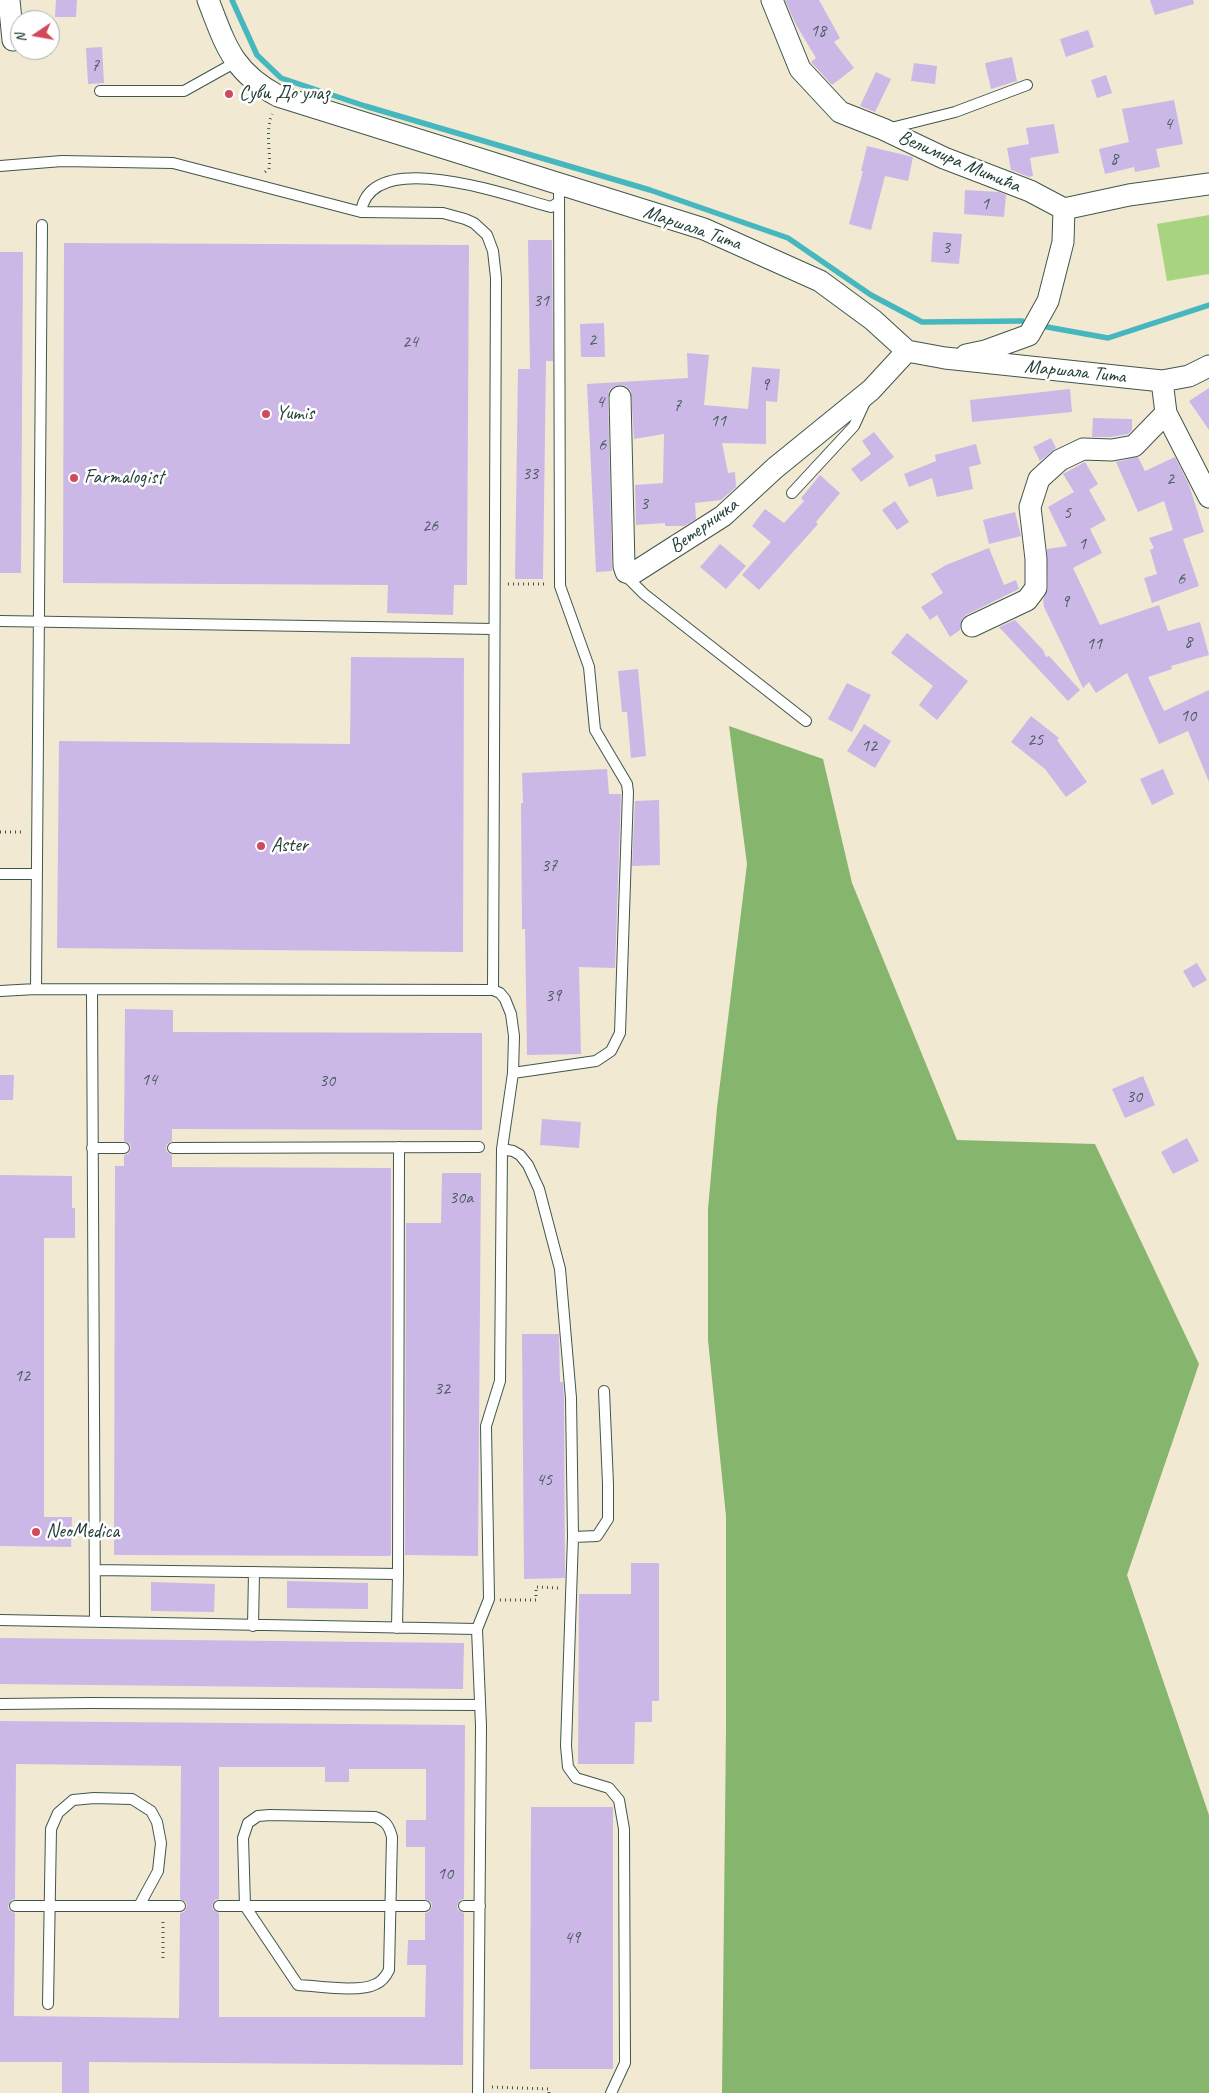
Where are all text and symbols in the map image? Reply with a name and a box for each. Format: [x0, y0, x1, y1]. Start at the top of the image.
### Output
north arrow [10, 10, 60, 60]
house number: 18 [810, 20, 826, 42]
text: N [12, 32, 30, 44]
house number: 7 [91, 55, 99, 77]
place label: Суви До улаз [239, 82, 329, 106]
marker: Суви До улаз [223, 88, 235, 100]
house number: 4 [1164, 113, 1172, 135]
street label: Велимира Митића [894, 125, 1024, 199]
house number: 8 [1110, 148, 1118, 170]
house number: 1 [981, 193, 989, 215]
street label: Маршала Тита [640, 200, 744, 256]
house number: 3 [942, 237, 950, 259]
house number: 31 [533, 290, 549, 312]
house number: 2 [588, 329, 596, 351]
house number: 24 [402, 331, 418, 353]
street label: Маршала Тита [1023, 355, 1127, 389]
house number: 9 [761, 374, 769, 396]
house number: 4 [596, 391, 604, 413]
house number: 7 [673, 395, 681, 417]
place label: Yumis [276, 402, 314, 426]
marker: Yumis [260, 408, 272, 420]
house number: 11 [710, 410, 726, 432]
house number: 6 [598, 434, 606, 456]
house number: 33 [522, 463, 538, 485]
place label: Farmalogist [84, 466, 164, 490]
house number: 2 [1166, 468, 1174, 490]
marker: Farmalogist [68, 472, 80, 484]
house number: 3 [640, 493, 648, 515]
street label: Ветерничка [665, 493, 743, 559]
house number: 5 [1063, 502, 1071, 524]
house number: 26 [422, 515, 438, 537]
house number: 1 [1078, 533, 1086, 555]
house number: 6 [1177, 568, 1185, 590]
house number: 9 [1061, 591, 1069, 613]
house number: 8 [1184, 631, 1192, 653]
house number: 11 [1086, 633, 1102, 655]
house number: 10 [1180, 705, 1196, 727]
house number: 25 [1027, 729, 1043, 751]
house number: 12 [861, 735, 877, 757]
place label: Aster [271, 834, 308, 858]
marker: Aster [255, 840, 267, 852]
house number: 37 [541, 855, 557, 877]
house number: 39 [545, 985, 561, 1007]
house number: 14 [141, 1069, 157, 1091]
house number: 30 [319, 1070, 335, 1092]
house number: 30 [1126, 1086, 1142, 1108]
house number: 30a [449, 1187, 473, 1209]
house number: 12 [14, 1365, 30, 1387]
house number: 32 [434, 1378, 450, 1400]
house number: 45 [536, 1469, 552, 1491]
place label: NeoMedica [46, 1520, 119, 1544]
marker: NeoMedica [30, 1526, 42, 1538]
house number: 10 [437, 1863, 453, 1885]
house number: 49 [564, 1927, 580, 1949]

